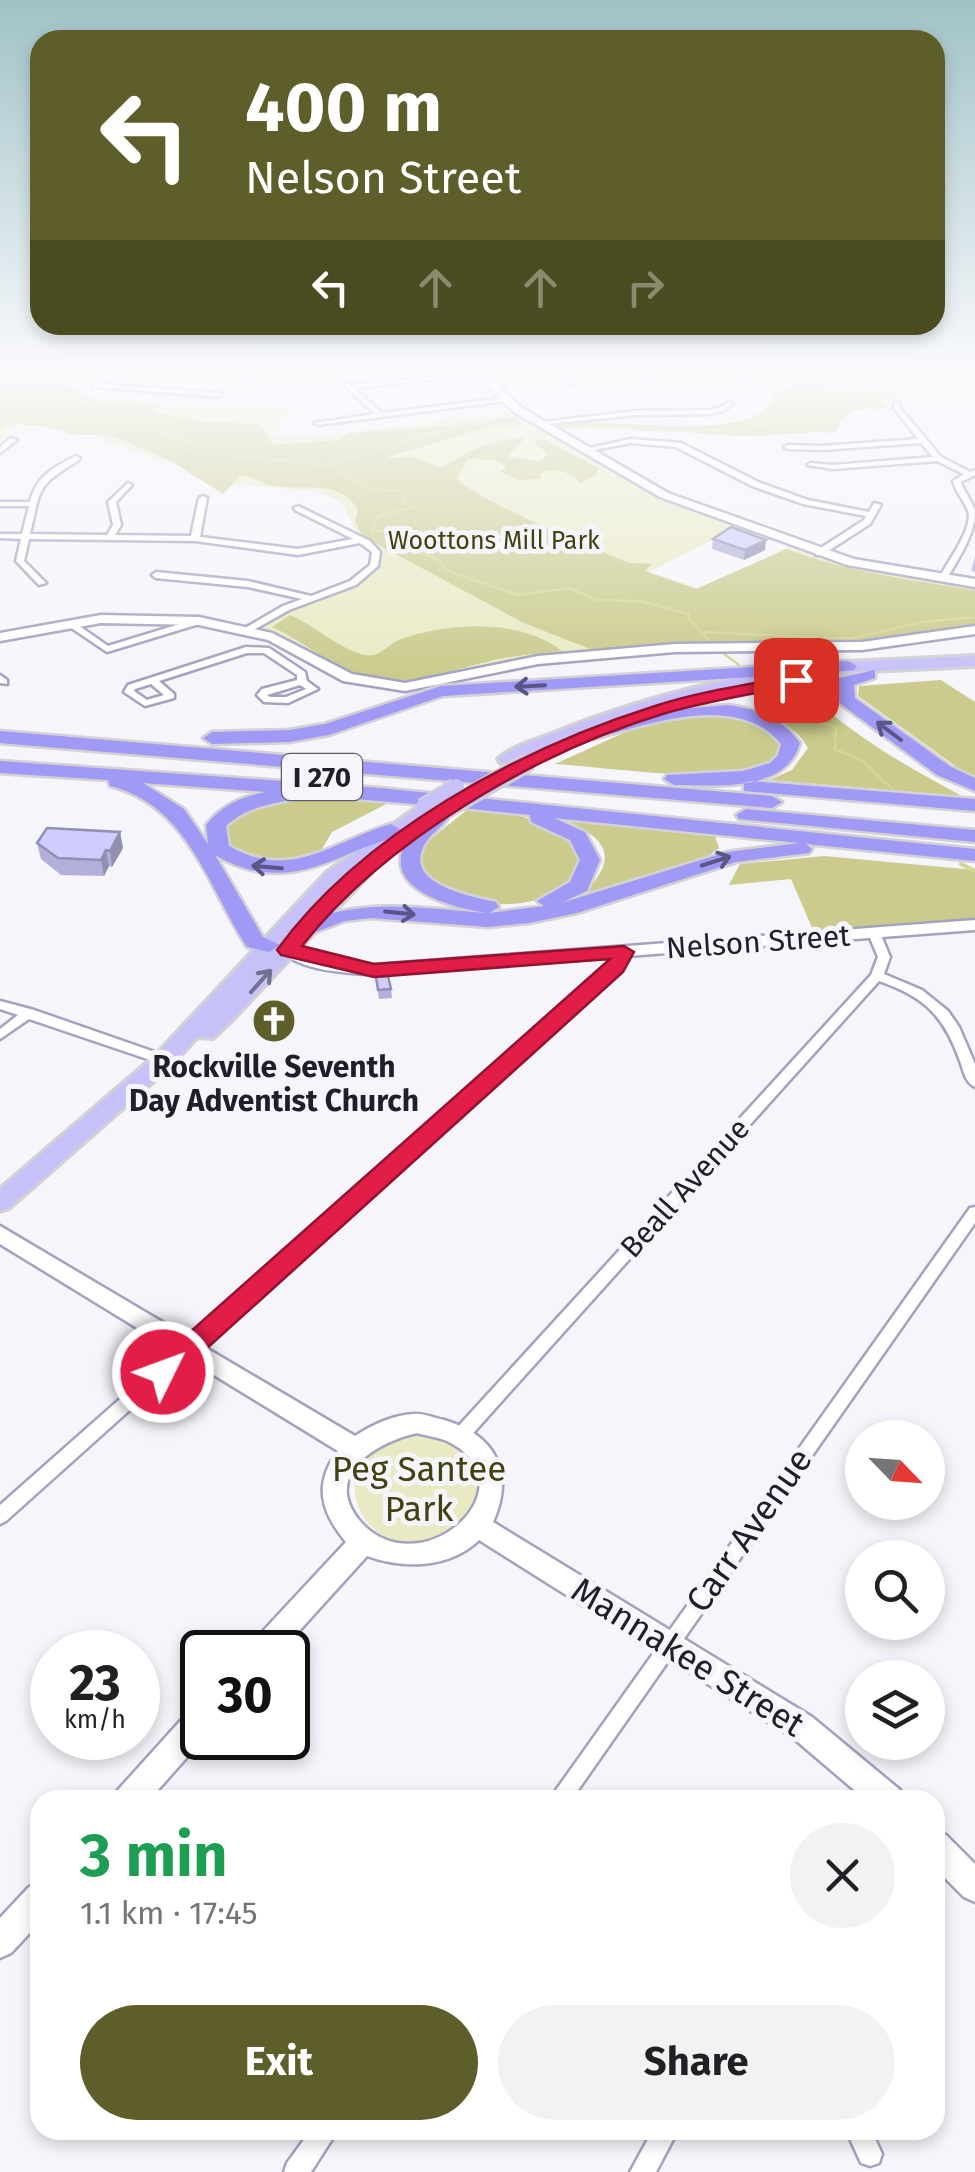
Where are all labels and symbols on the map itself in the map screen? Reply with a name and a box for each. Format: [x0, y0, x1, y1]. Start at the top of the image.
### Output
park label: Woottons Mill Park [388, 526, 600, 556]
pin [754, 638, 839, 723]
one-way arrow [515, 676, 547, 695]
one-way arrow [876, 720, 903, 741]
road number: I 270 [282, 754, 362, 800]
one-way arrow [700, 851, 731, 869]
one-way arrow [251, 857, 283, 876]
one-way arrow [383, 904, 415, 923]
street label: Nelson Street [665, 918, 851, 966]
one-way arrow [249, 969, 272, 994]
church icon: Rockville Seventh Day Adventist Church [251, 998, 297, 1044]
place label: Rockville Seventh Day Adventist Church [129, 1049, 419, 1119]
street label: Beall Avenue [613, 1111, 757, 1265]
position arrow [111, 1320, 215, 1424]
north arrow [845, 1420, 945, 1520]
street label: Carr Avenue [677, 1440, 821, 1620]
park label: Peg Santee Park [332, 1448, 506, 1530]
street label: Mannakee Street [564, 1569, 812, 1746]
speed limit sign: 30 [180, 1630, 310, 1760]

